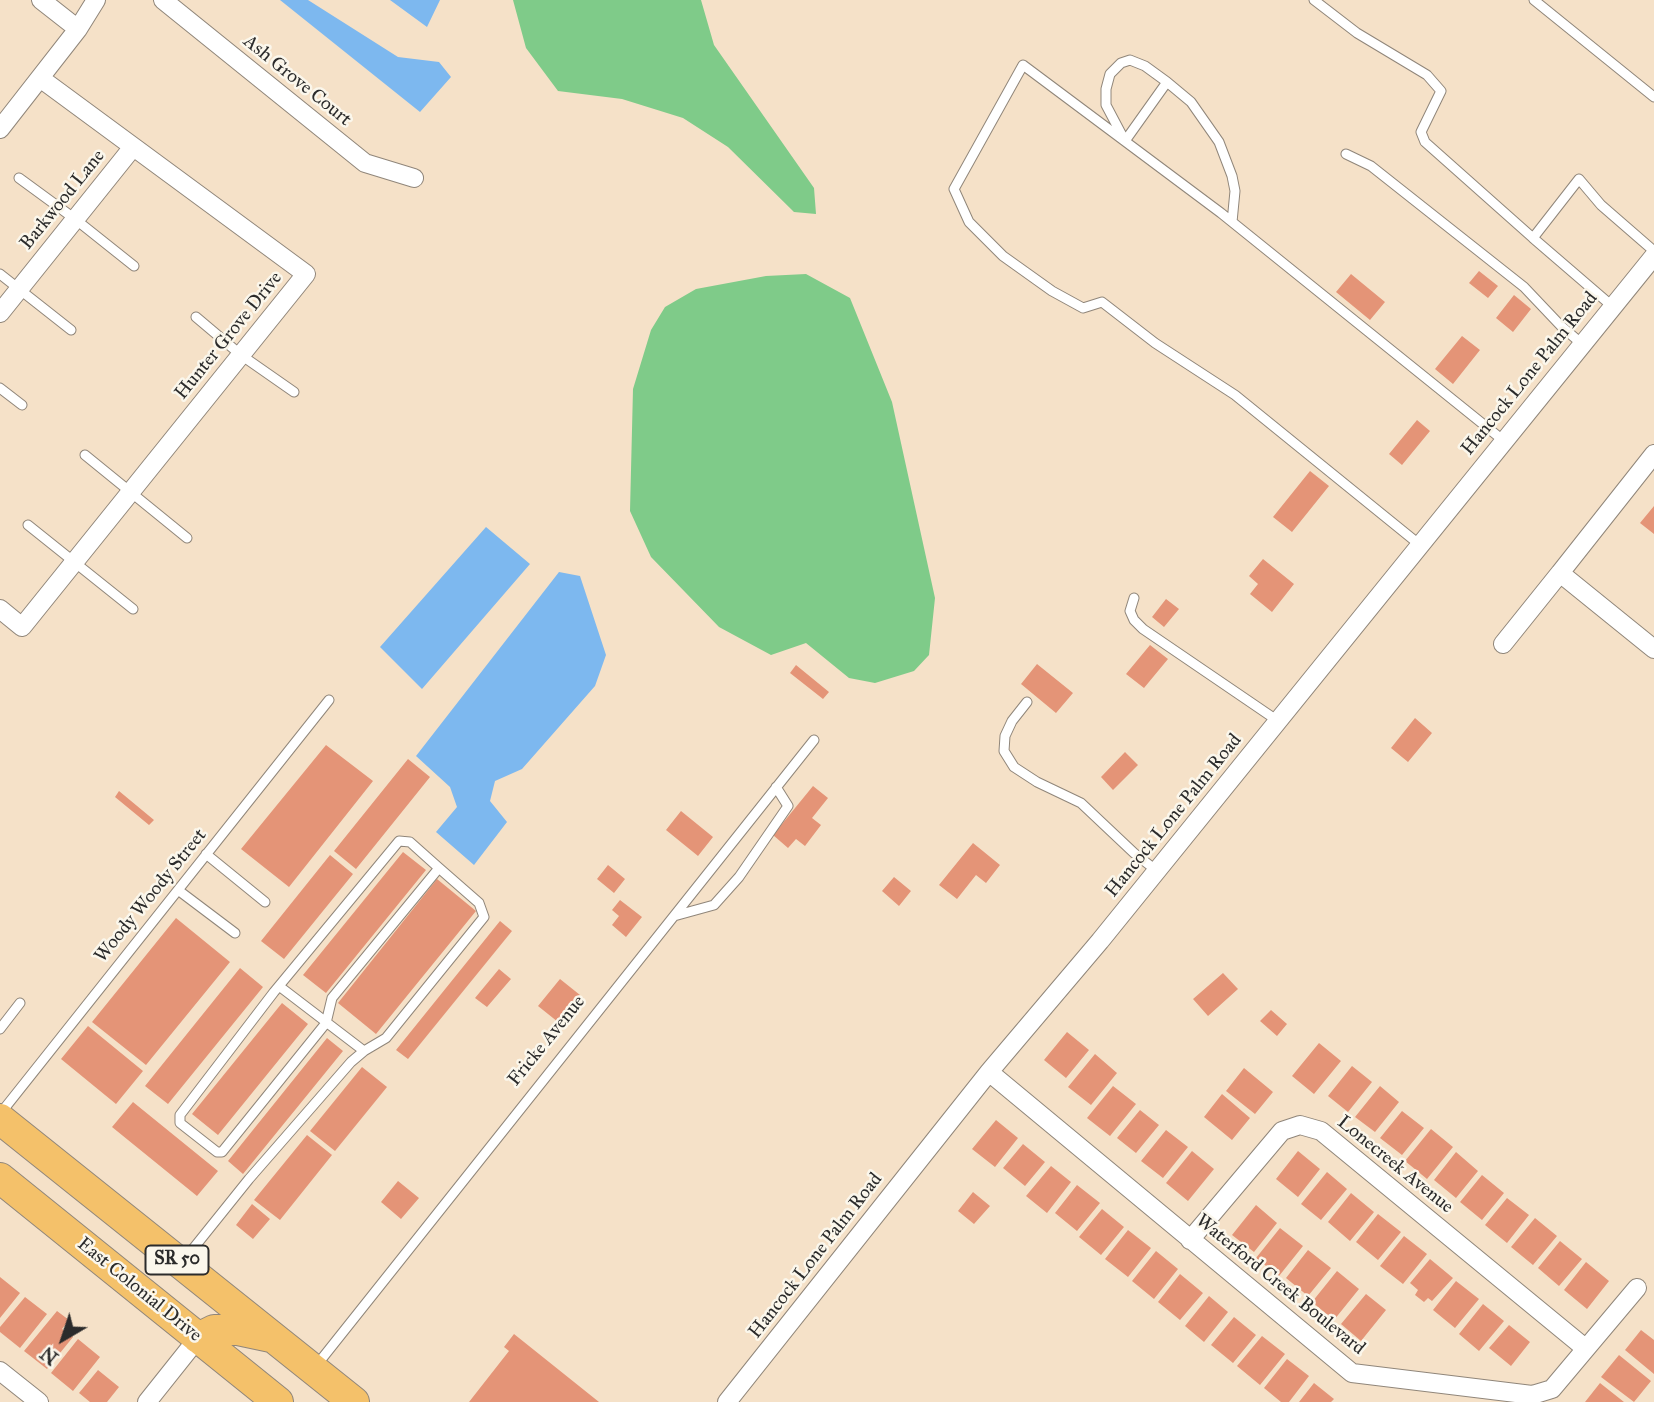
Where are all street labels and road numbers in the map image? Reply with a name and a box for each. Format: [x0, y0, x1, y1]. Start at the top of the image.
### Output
street label: Ash Grove Court [238, 30, 356, 132]
street label: Barkwood Lane [16, 145, 110, 255]
street label: Hunter Grove Drive [171, 268, 287, 404]
street label: Hancock Lone Palm Road [1457, 288, 1603, 460]
street label: Hancock Lone Palm Road [1101, 730, 1247, 902]
street label: Woody Woody Street [90, 825, 212, 967]
street label: Fricke Avenue [504, 991, 590, 1091]
street label: Lonecreek Avenue [1332, 1111, 1458, 1219]
street label: Hancock Lone Palm Road [744, 1169, 888, 1343]
street label: Waterford Creek Boulevard [1191, 1210, 1369, 1360]
street label: East Colonial Drive [72, 1233, 206, 1347]
road number: SR 50 [146, 1246, 208, 1274]

